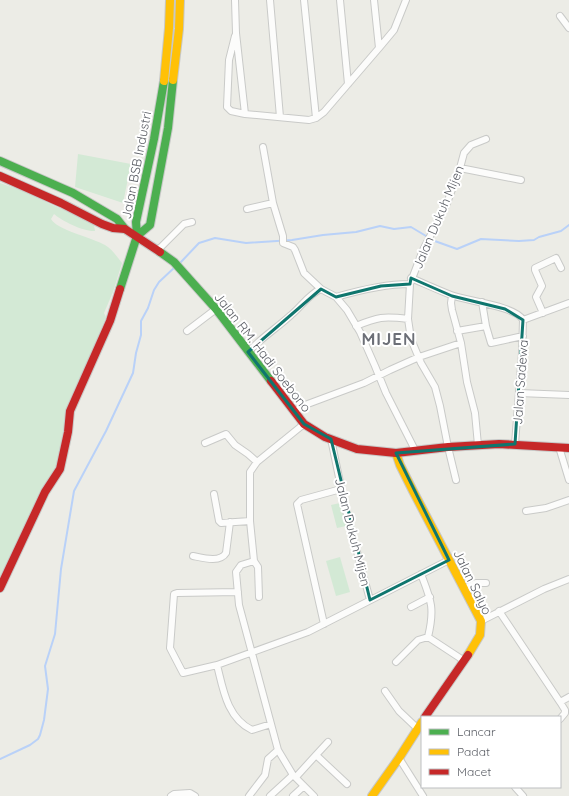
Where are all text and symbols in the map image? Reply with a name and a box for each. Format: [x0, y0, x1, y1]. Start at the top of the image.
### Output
street label: Jalan BSB Industri [118, 110, 154, 220]
street label: Jalan Dukuh Mijen [409, 163, 467, 271]
street label: Jalan RM. Hadi Soebono [211, 289, 315, 415]
district label: MIJEN [361, 328, 417, 349]
street label: Jalan Sadewa [509, 339, 531, 425]
street label: Jalan Dukuh Mijen [332, 476, 374, 588]
street label: Jalan Salyo [450, 547, 496, 617]
legend [421, 716, 561, 788]
text: Lancar [457, 724, 496, 739]
text: Padat [457, 744, 490, 759]
text: Macet [457, 764, 491, 779]

